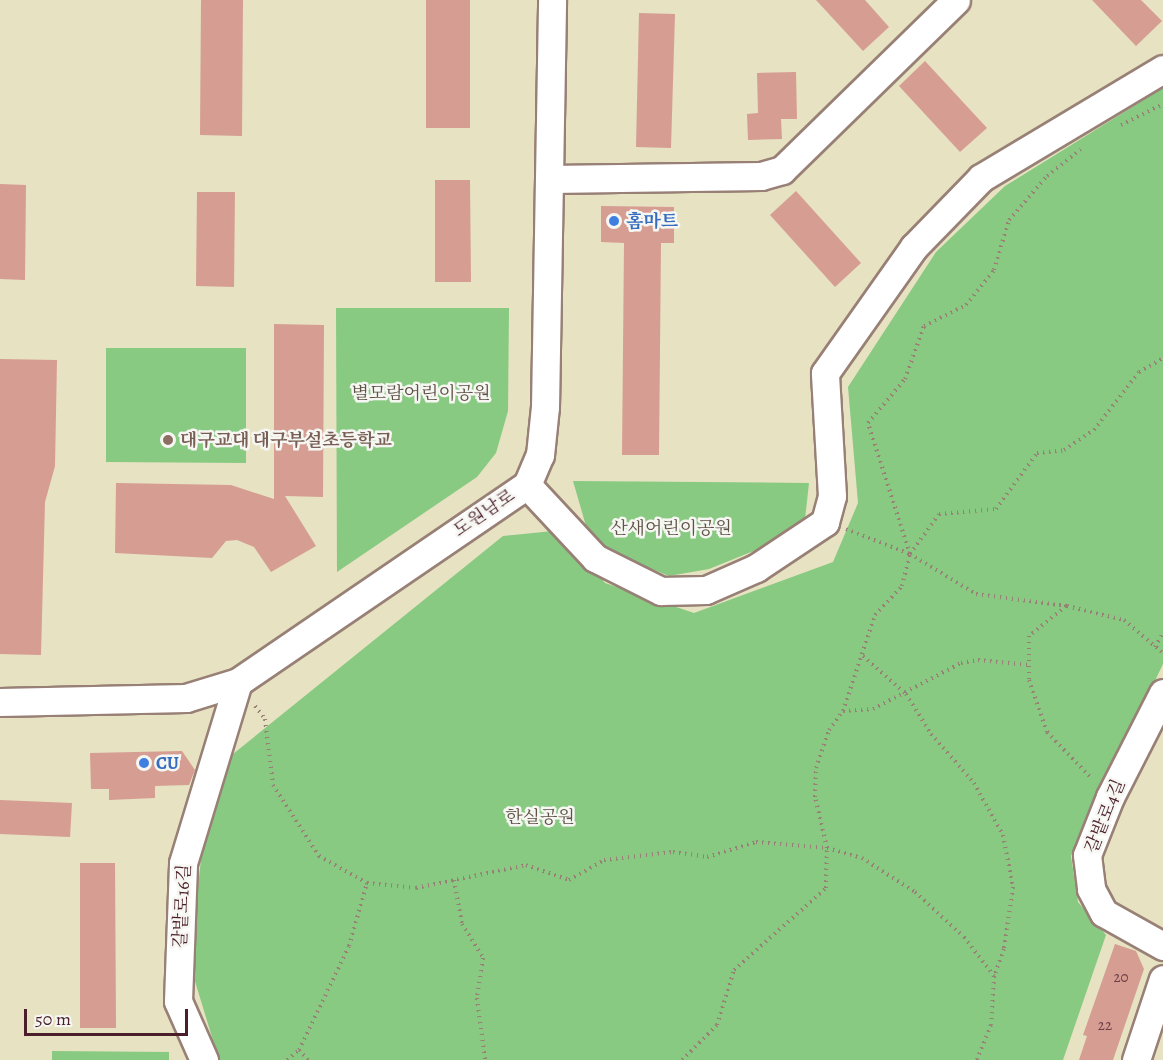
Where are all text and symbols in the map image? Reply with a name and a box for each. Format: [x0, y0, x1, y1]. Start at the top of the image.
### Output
place label: 홈마트 [626, 210, 678, 232]
marker: 홈마트 [607, 214, 621, 228]
park label: 별모람어린이공원 [351, 382, 491, 404]
place label: 대구교대 대구부설초등학교 [180, 429, 392, 451]
marker: 대구교대 대구부설초등학교 [161, 433, 175, 447]
street label: 도원남로 [449, 485, 519, 541]
park label: 산새어린이공원 [610, 517, 732, 539]
place label: CU [156, 752, 179, 774]
marker: CU [137, 756, 151, 770]
street label: 갈밭로4길 [1080, 776, 1130, 856]
park label: 한실공원 [505, 806, 575, 828]
street label: 갈밭로16길 [169, 863, 195, 949]
house number: 20 [1113, 969, 1129, 987]
scale bar [27, 997, 190, 1035]
text: 50 m [35, 1007, 71, 1031]
house number: 22 [1098, 1017, 1112, 1035]

